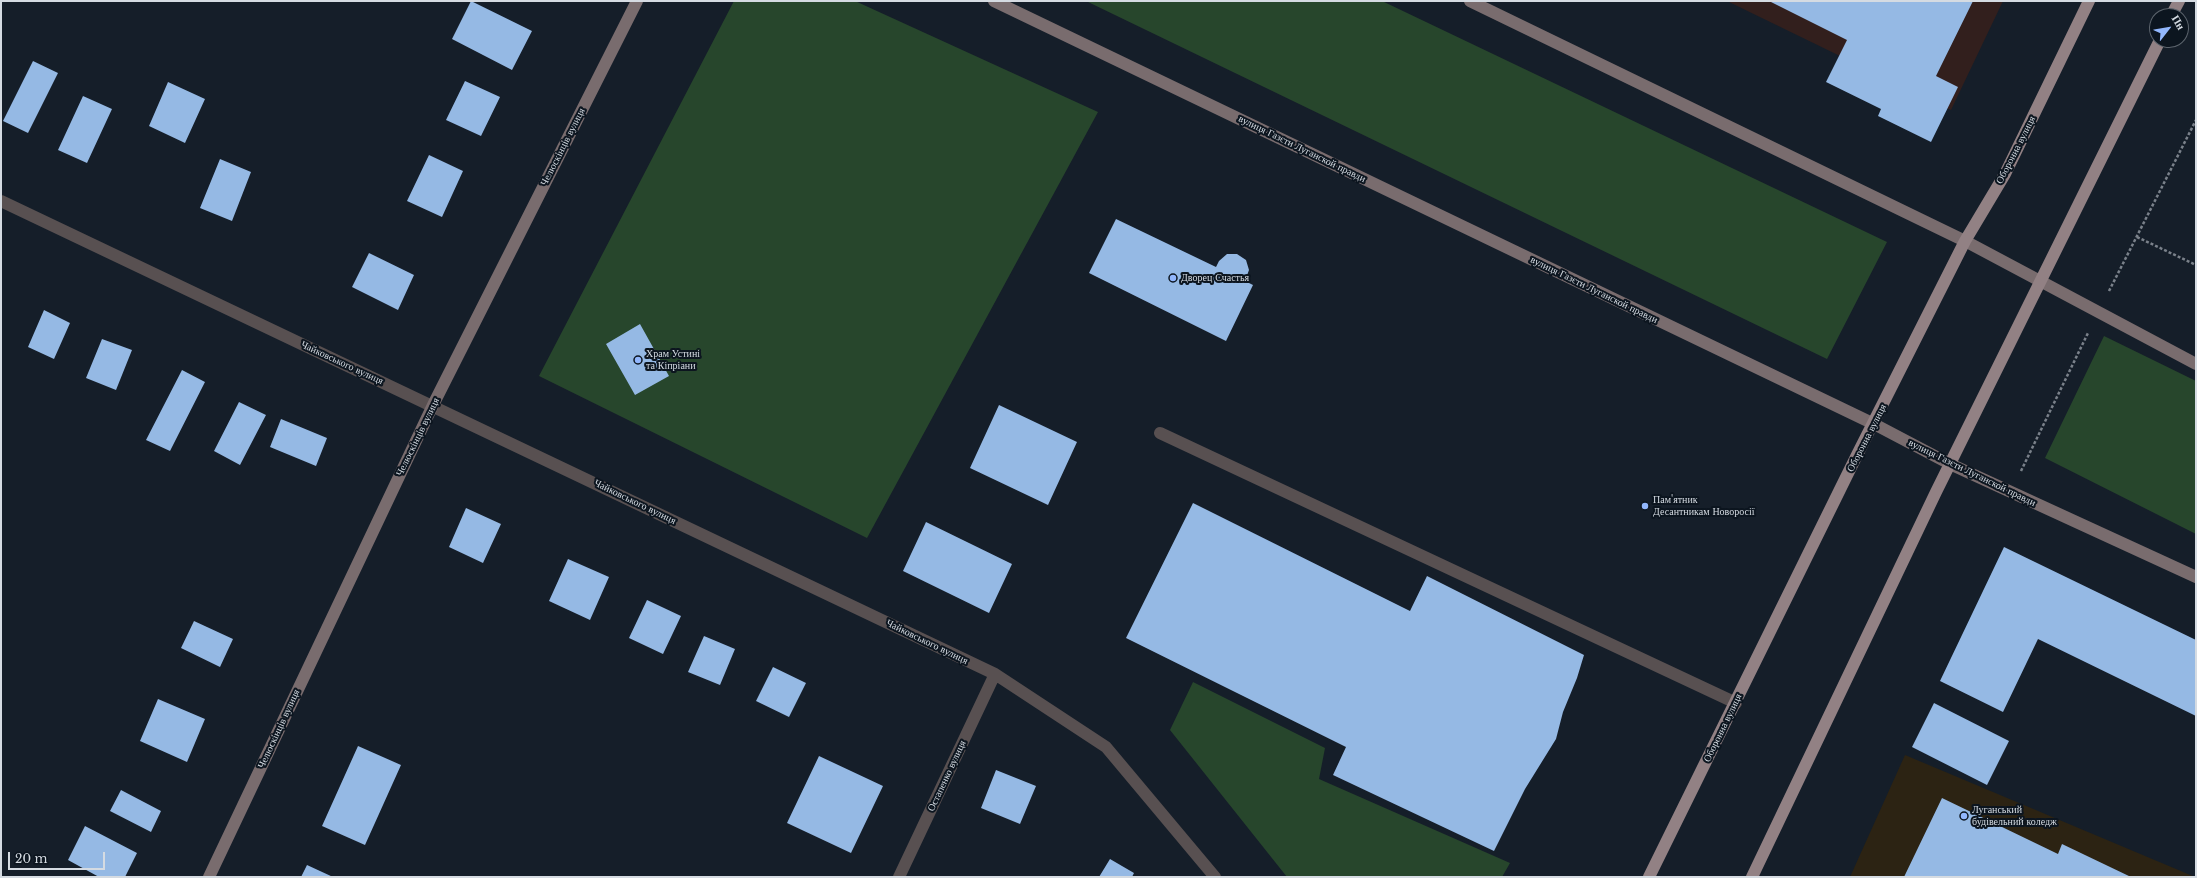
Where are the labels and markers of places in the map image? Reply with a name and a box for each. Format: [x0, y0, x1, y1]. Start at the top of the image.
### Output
place label: Дворец Счастья [1181, 272, 1249, 284]
marker: Дворец Счастья [1168, 273, 1178, 283]
place label: Храм Устині та Кіпріани [646, 348, 700, 372]
marker: Храм Устині та Кіпріани [633, 355, 643, 365]
place label: Пам'ятник Десантникам Новоросії [1653, 494, 1755, 518]
marker: Пам'ятник Десантникам Новоросії [1640, 501, 1650, 511]
place label: Луганський будівельний коледж [1972, 804, 2057, 828]
marker: Луганський будівельний коледж [1959, 811, 1969, 821]

